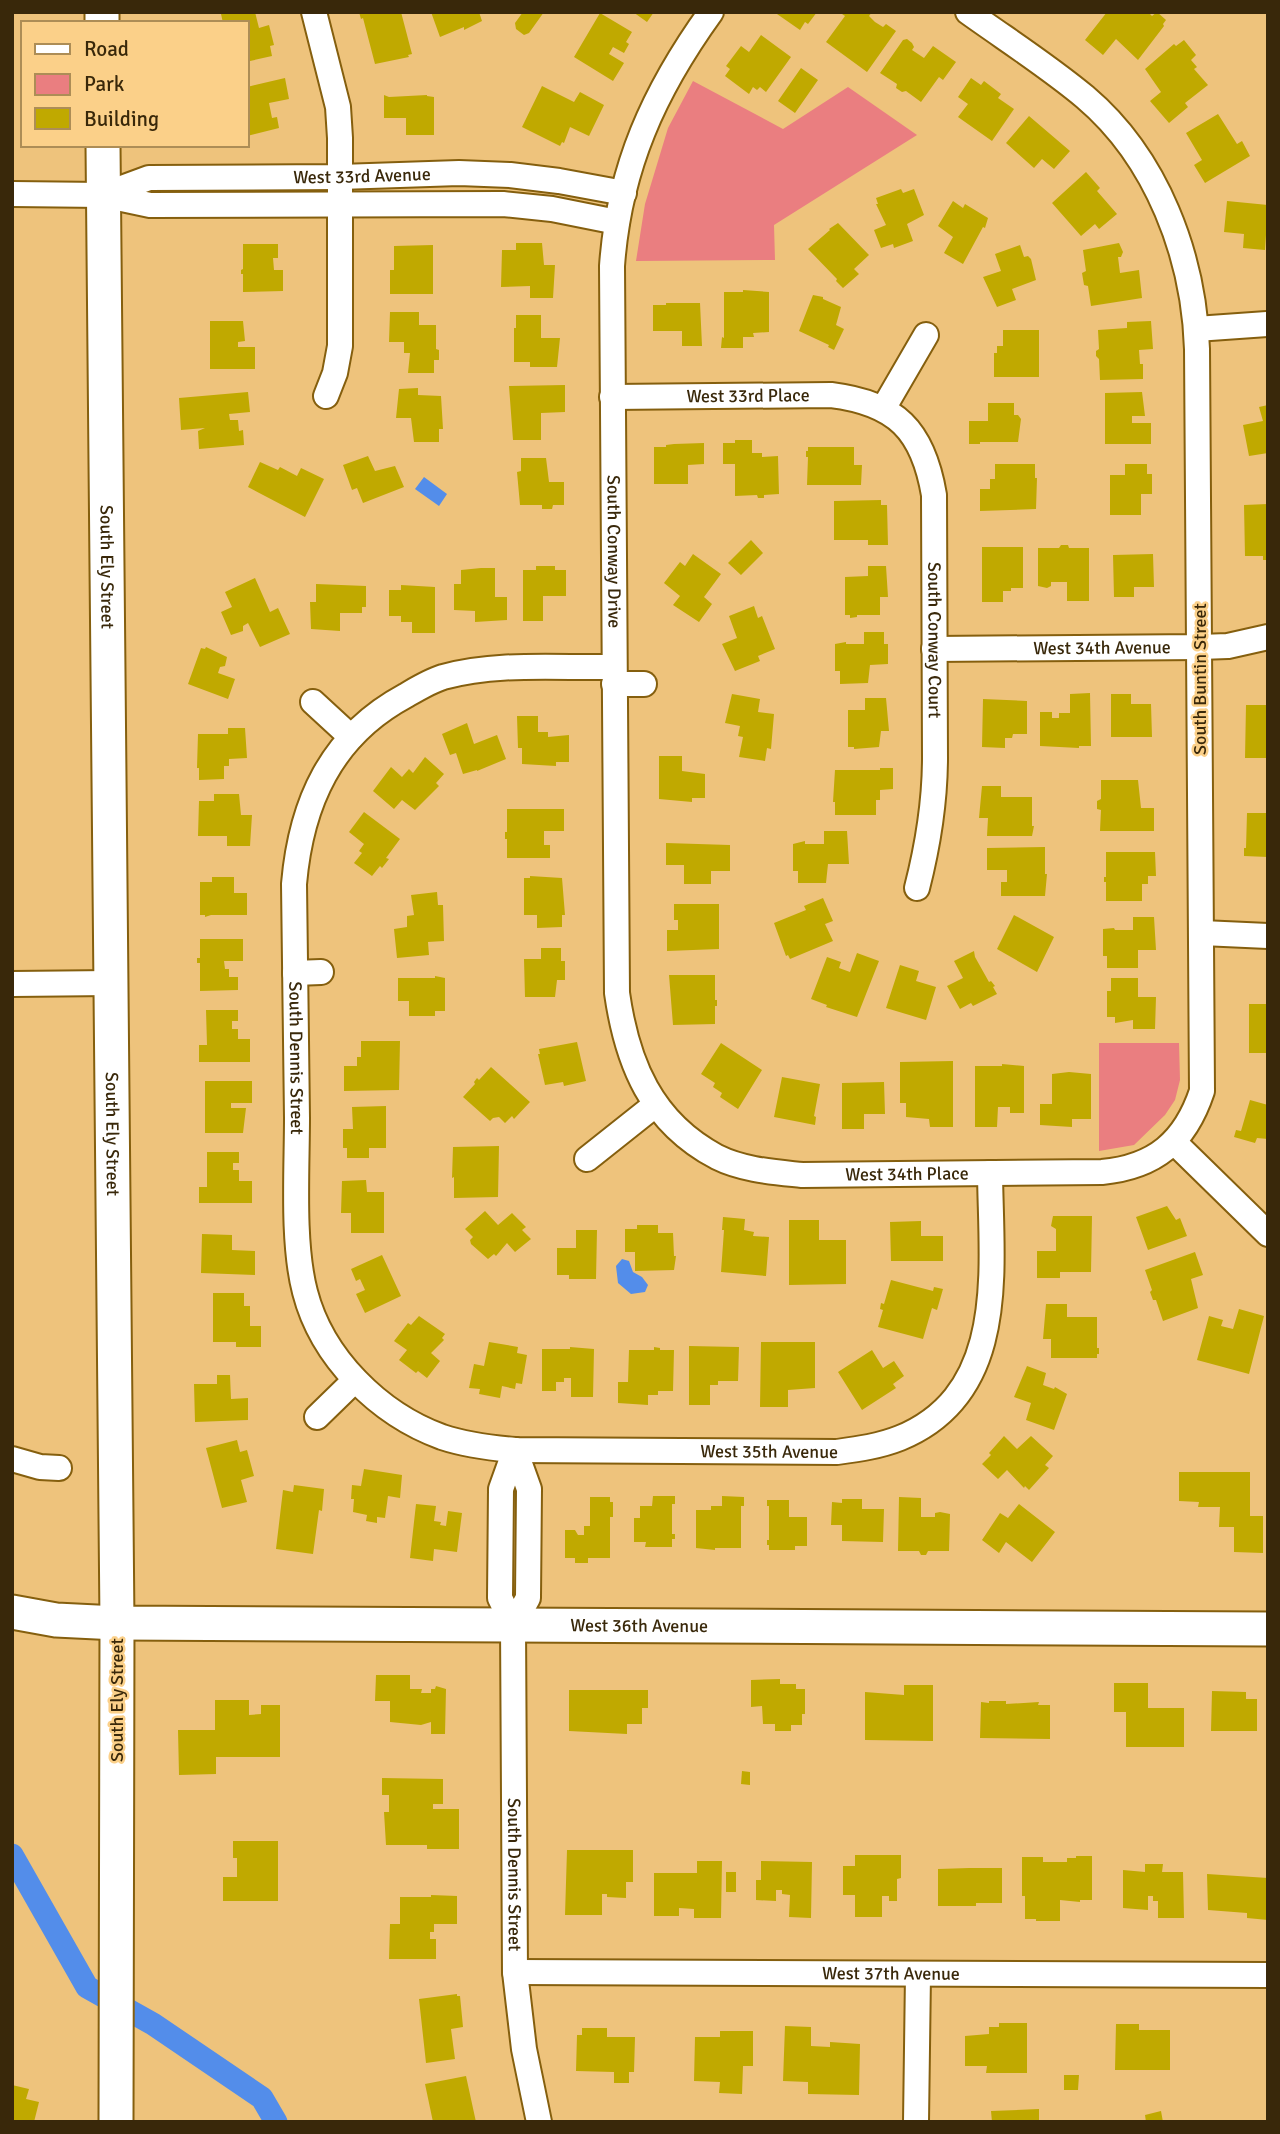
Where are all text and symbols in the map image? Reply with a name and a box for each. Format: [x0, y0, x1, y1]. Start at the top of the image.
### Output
legend [21, 21, 248, 147]
text: Road [84, 36, 129, 62]
text: Park [84, 71, 125, 97]
text: Building [84, 106, 159, 132]
street label: West 33rd Avenue [293, 163, 431, 188]
street label: West 33rd Place [686, 384, 810, 407]
street label: South Conway Drive [602, 475, 625, 628]
street label: South Ely Street [95, 505, 119, 629]
street label: South Conway Court [923, 562, 946, 718]
street label: South Buntin Street [1189, 603, 1211, 755]
street label: West 34th Avenue [1033, 636, 1171, 659]
street label: South Dennis Street [284, 981, 308, 1135]
street label: South Ely Street [101, 1072, 124, 1196]
street label: West 34th Place [845, 1162, 969, 1186]
street label: West 35th Avenue [700, 1440, 838, 1463]
street label: West 36th Avenue [570, 1614, 708, 1637]
street label: South Ely Street [106, 1638, 128, 1762]
street label: South Dennis Street [503, 1798, 526, 1951]
street label: West 37th Avenue [822, 1962, 960, 1985]

